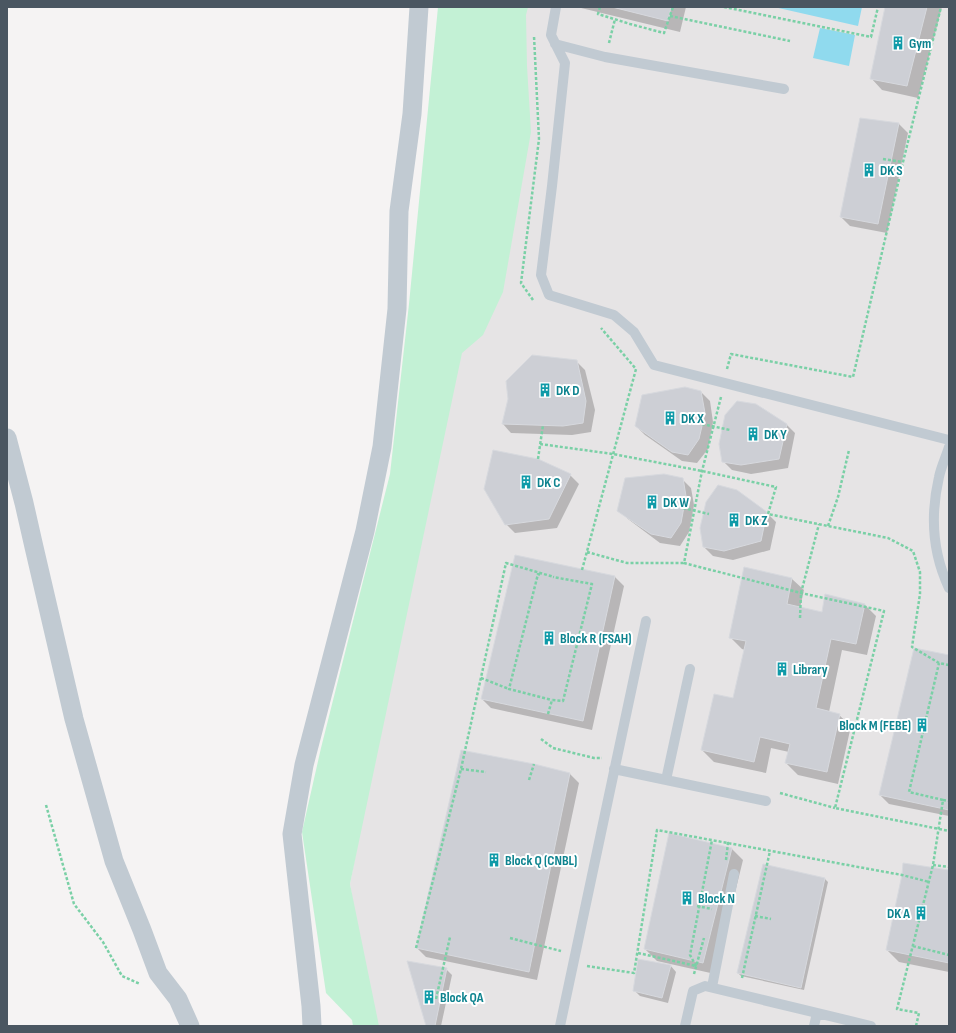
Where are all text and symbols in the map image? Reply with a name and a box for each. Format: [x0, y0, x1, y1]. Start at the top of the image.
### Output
building icon: Gym [890, 35, 906, 51]
place label: Gym [909, 35, 931, 52]
building icon: DK S [861, 162, 877, 178]
place label: DK S [880, 162, 903, 179]
building icon: DK D [537, 382, 553, 398]
place label: DK D [556, 382, 580, 399]
building icon: DK X [662, 410, 678, 426]
place label: DK X [681, 410, 704, 427]
building icon: DK Y [745, 426, 761, 442]
place label: DK Y [764, 426, 787, 443]
building icon: DK C [518, 474, 534, 490]
place label: DK C [537, 474, 561, 491]
building icon: DK W [644, 494, 660, 510]
place label: DK W [663, 494, 689, 511]
building icon: DK Z [726, 512, 742, 528]
place label: DK Z [745, 512, 768, 529]
building icon: Block R (FSAH) [541, 630, 557, 646]
place label: Block R (FSAH) [560, 630, 631, 647]
building icon: Library [774, 661, 790, 677]
place label: Library [793, 661, 828, 678]
place label: Block M (FEBE) [839, 717, 911, 734]
building icon: Block M (FEBE) [914, 717, 930, 733]
building icon: Block Q (CNBL) [486, 852, 502, 868]
place label: Block Q (CNBL) [505, 852, 577, 869]
building icon: Block N [679, 890, 695, 906]
place label: Block N [698, 890, 735, 907]
place label: DK A [887, 905, 910, 922]
building icon: DK A [913, 905, 929, 921]
building icon: Block QA [421, 989, 437, 1005]
place label: Block QA [440, 989, 484, 1006]

